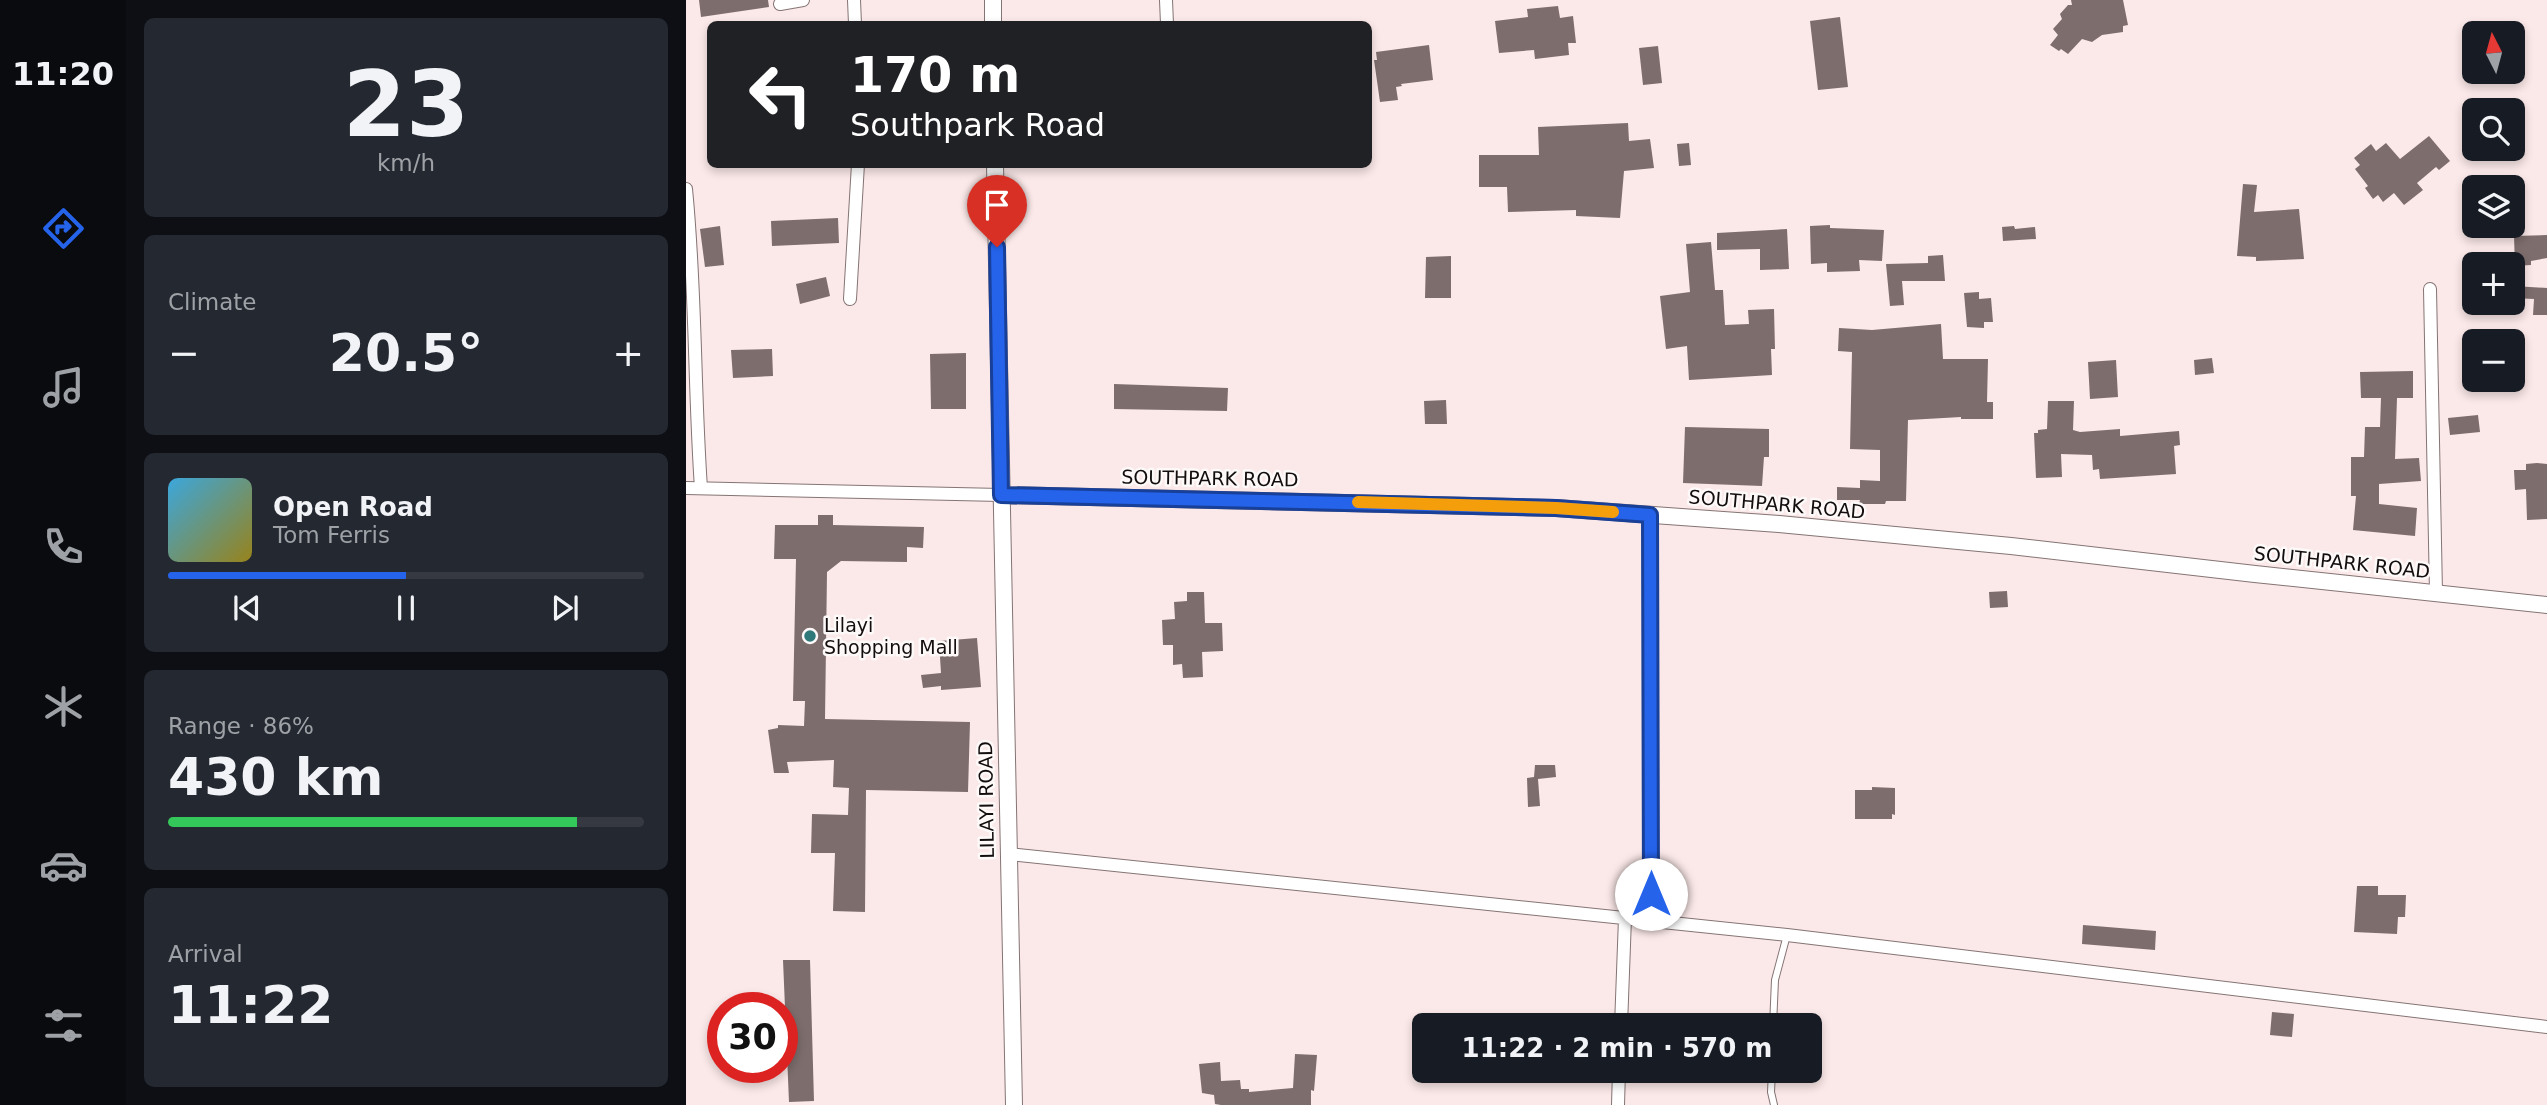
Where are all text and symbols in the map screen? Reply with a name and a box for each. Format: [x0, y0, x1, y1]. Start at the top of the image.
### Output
north arrow [2462, 21, 2525, 84]
map controls [2462, 21, 2525, 392]
text: 170 m [850, 47, 1020, 104]
icon: left [735, 49, 826, 140]
text: 23 [343, 52, 469, 157]
text: 11:20 [12, 55, 114, 93]
button: search [2462, 98, 2525, 161]
text: Southpark Road [850, 106, 1105, 144]
text: km/h [377, 150, 435, 176]
pin [967, 175, 1027, 247]
button: layers [2462, 175, 2525, 238]
icon: arrive [978, 186, 1016, 224]
icon: directions [39, 204, 88, 253]
button: + [2462, 252, 2525, 315]
text: Climate [168, 289, 257, 315]
text: 20.5° [329, 323, 483, 383]
button: − [2462, 329, 2525, 392]
text: − [168, 331, 200, 375]
text: + [612, 331, 644, 375]
icon: music [39, 363, 88, 412]
street label: SOUTHPARK ROAD [1121, 465, 1299, 491]
street label: SOUTHPARK ROAD [1688, 485, 1866, 523]
text: Open Road [273, 492, 433, 522]
icon: phone [39, 522, 88, 571]
text: Tom Ferris [273, 522, 390, 548]
street label: SOUTHPARK ROAD [2253, 542, 2431, 582]
icon: previous [228, 589, 266, 627]
icon: pause [387, 589, 425, 627]
icon: next [546, 589, 584, 627]
place label: Lilayi Shopping Mall [824, 614, 958, 658]
marker: Lilayi Shopping Mall [802, 628, 818, 644]
icon: climate [39, 682, 88, 731]
text: Range · 86% [168, 713, 314, 739]
street label: LILAYI ROAD [974, 741, 998, 859]
text: 430 km [168, 747, 383, 807]
icon: car [39, 841, 88, 890]
position arrow [1614, 857, 1688, 931]
text: Arrival [168, 941, 243, 967]
text: 11:22 [168, 975, 334, 1035]
speed limit sign: 30 [707, 992, 798, 1083]
icon: filters [39, 1001, 88, 1050]
text: 11:22 · 2 min · 570 m [1462, 1033, 1772, 1063]

